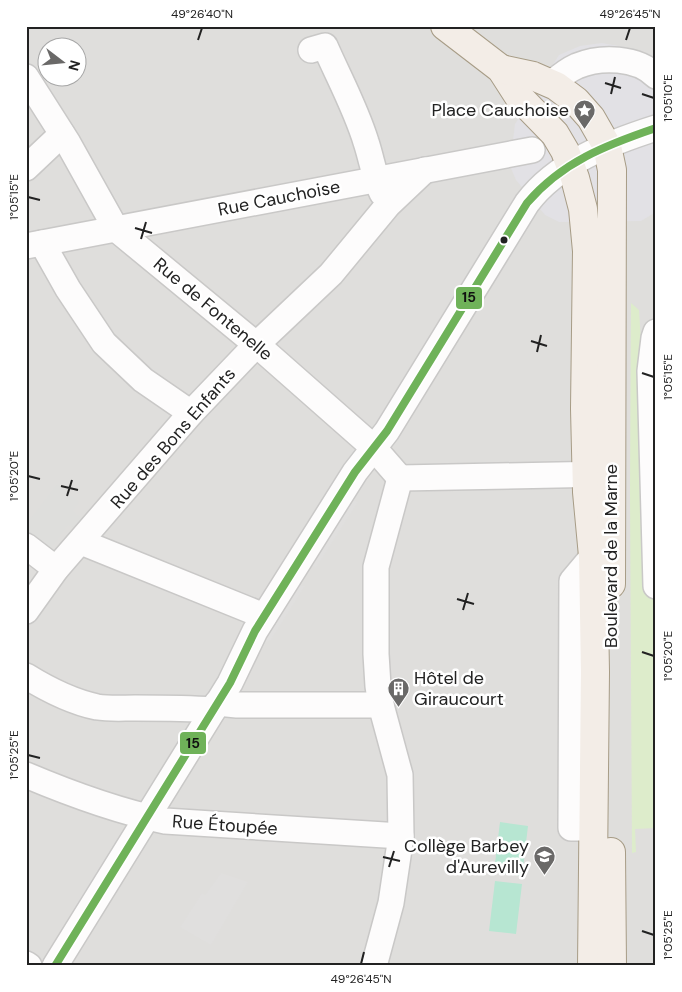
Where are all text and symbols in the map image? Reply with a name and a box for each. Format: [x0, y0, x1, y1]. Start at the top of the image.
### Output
text: 49°26'40"N [171, 6, 233, 22]
text: 49°26'45"N [600, 6, 660, 22]
north arrow [38, 38, 88, 88]
text: N [64, 58, 85, 73]
text: 1°05'10"E [660, 74, 676, 122]
place label: Place Cauchoise [432, 98, 569, 122]
place icon: Place Cauchoise [573, 98, 597, 129]
text: 1°05'15"E [6, 174, 22, 220]
street label: Rue Cauchoise [216, 174, 342, 222]
unlabelled marker [499, 235, 509, 245]
street label: Rue de Fontenelle [148, 252, 278, 366]
line badge: 15 [455, 286, 483, 310]
text: 15 [462, 288, 476, 306]
text: 1°05'15"E [660, 354, 676, 400]
street label: Rue des Bons Enfants [105, 362, 241, 514]
text: 1°05'20"E [6, 451, 22, 501]
street label: Boulevard de la Marne [599, 464, 623, 648]
text: 1°05'20"E [660, 631, 676, 681]
place label: Hôtel de Giraucourt [414, 666, 504, 711]
building icon: Hôtel de Giraucourt [386, 676, 410, 707]
text: 1°05'25"E [6, 730, 22, 780]
line badge: 15 [179, 731, 207, 755]
text: 15 [186, 734, 200, 752]
street label: Rue Étoupée [171, 809, 279, 841]
place label: Collège Barbey d'Aurevilly [404, 834, 529, 879]
school or university icon: Collège Barbey d'Aurevilly [533, 844, 557, 875]
text: 1°05'25"E [660, 910, 676, 960]
text: 49°26'45"N [331, 971, 391, 987]

